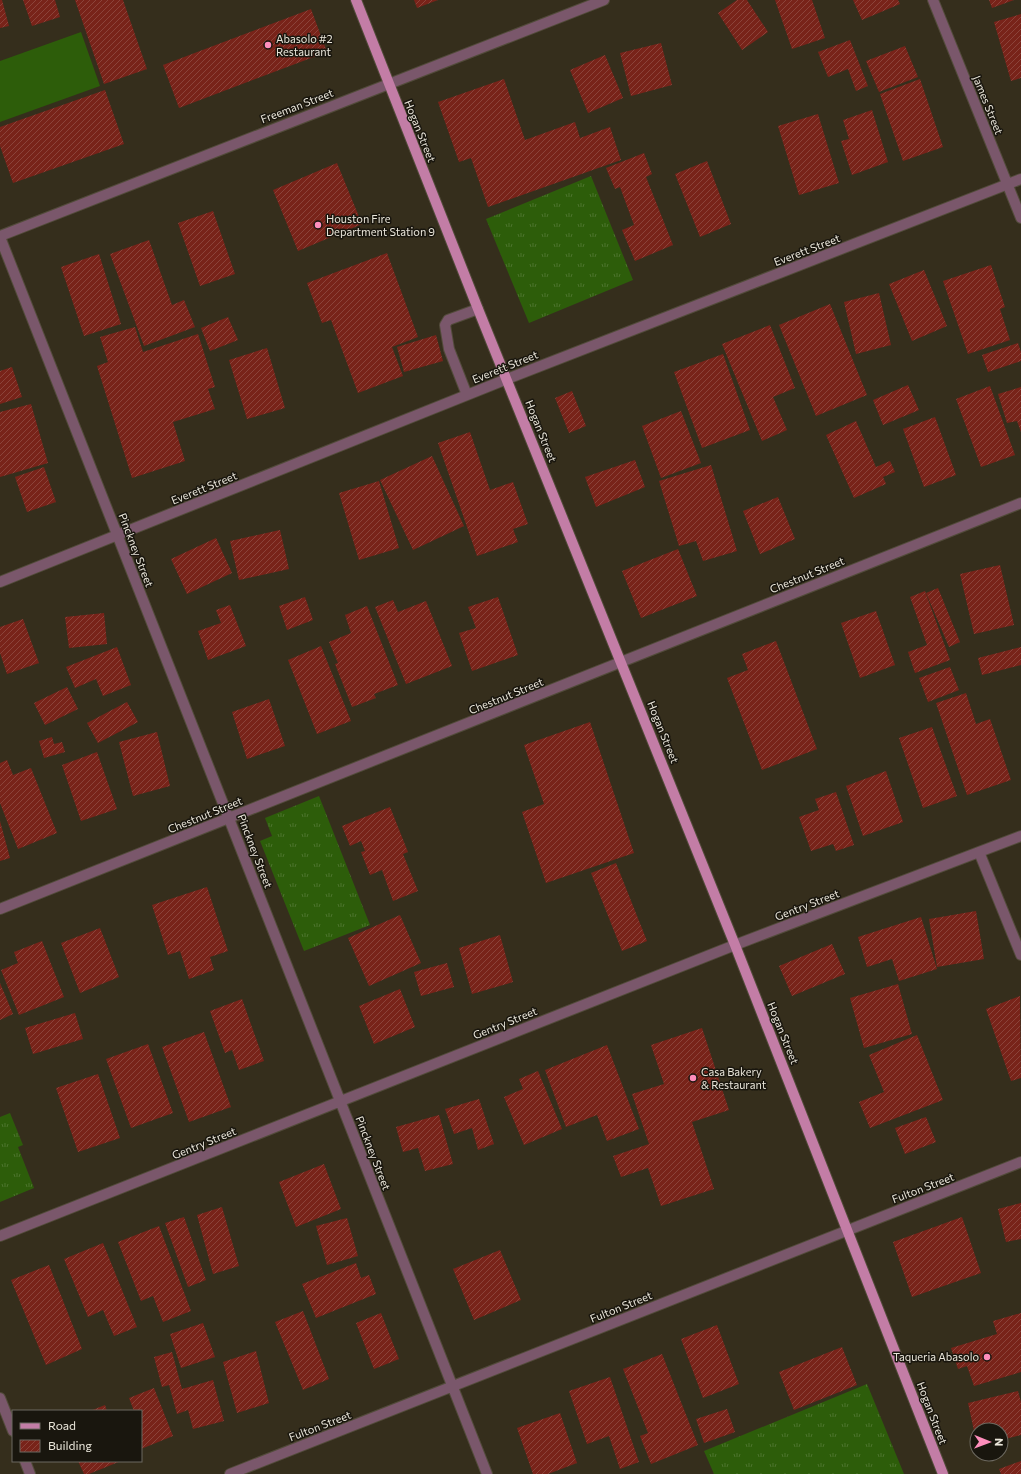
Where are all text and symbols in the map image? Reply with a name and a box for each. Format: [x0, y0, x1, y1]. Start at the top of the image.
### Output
place label: Abasolo #2 Restaurant [276, 32, 333, 58]
marker: Abasolo #2 Restaurant [263, 40, 273, 50]
street label: James Street [970, 73, 1006, 137]
street label: Freeman Street [259, 86, 335, 125]
street label: Hogan Street [402, 98, 439, 164]
place label: Houston Fire Department Station 9 [326, 212, 435, 238]
marker: Houston Fire Department Station 9 [313, 220, 323, 230]
street label: Everett Street [772, 231, 842, 268]
street label: Everett Street [470, 347, 540, 386]
street label: Hogan Street [523, 398, 560, 464]
street label: Everett Street [169, 468, 239, 507]
street label: Pinckney Street [116, 511, 157, 589]
street label: Chestnut Street [768, 553, 846, 595]
street label: Chestnut Street [467, 674, 545, 716]
street label: Hogan Street [645, 699, 682, 765]
street label: Chestnut Street [166, 793, 244, 835]
street label: Pinckney Street [235, 812, 276, 890]
street label: Gentry Street [773, 886, 841, 923]
street label: Hogan Street [765, 1000, 802, 1066]
street label: Gentry Street [471, 1004, 539, 1041]
place label: Casa Bakery & Restaurant [701, 1065, 767, 1091]
marker: Casa Bakery & Restaurant [688, 1073, 698, 1083]
street label: Pinckney Street [353, 1114, 394, 1192]
street label: Gentry Street [170, 1124, 238, 1161]
street label: Fulton Street [890, 1170, 956, 1205]
street label: Fulton Street [588, 1288, 654, 1325]
place label: Taqueria Abasolo [893, 1350, 979, 1363]
marker: Taqueria Abasolo [982, 1352, 992, 1362]
street label: Hogan Street [915, 1380, 951, 1446]
street label: Fulton Street [287, 1408, 353, 1443]
legend [12, 1410, 142, 1462]
text: Road [48, 1418, 76, 1432]
north arrow [969, 1422, 1009, 1462]
text: Building [48, 1438, 92, 1452]
text: N [993, 1438, 1006, 1446]

